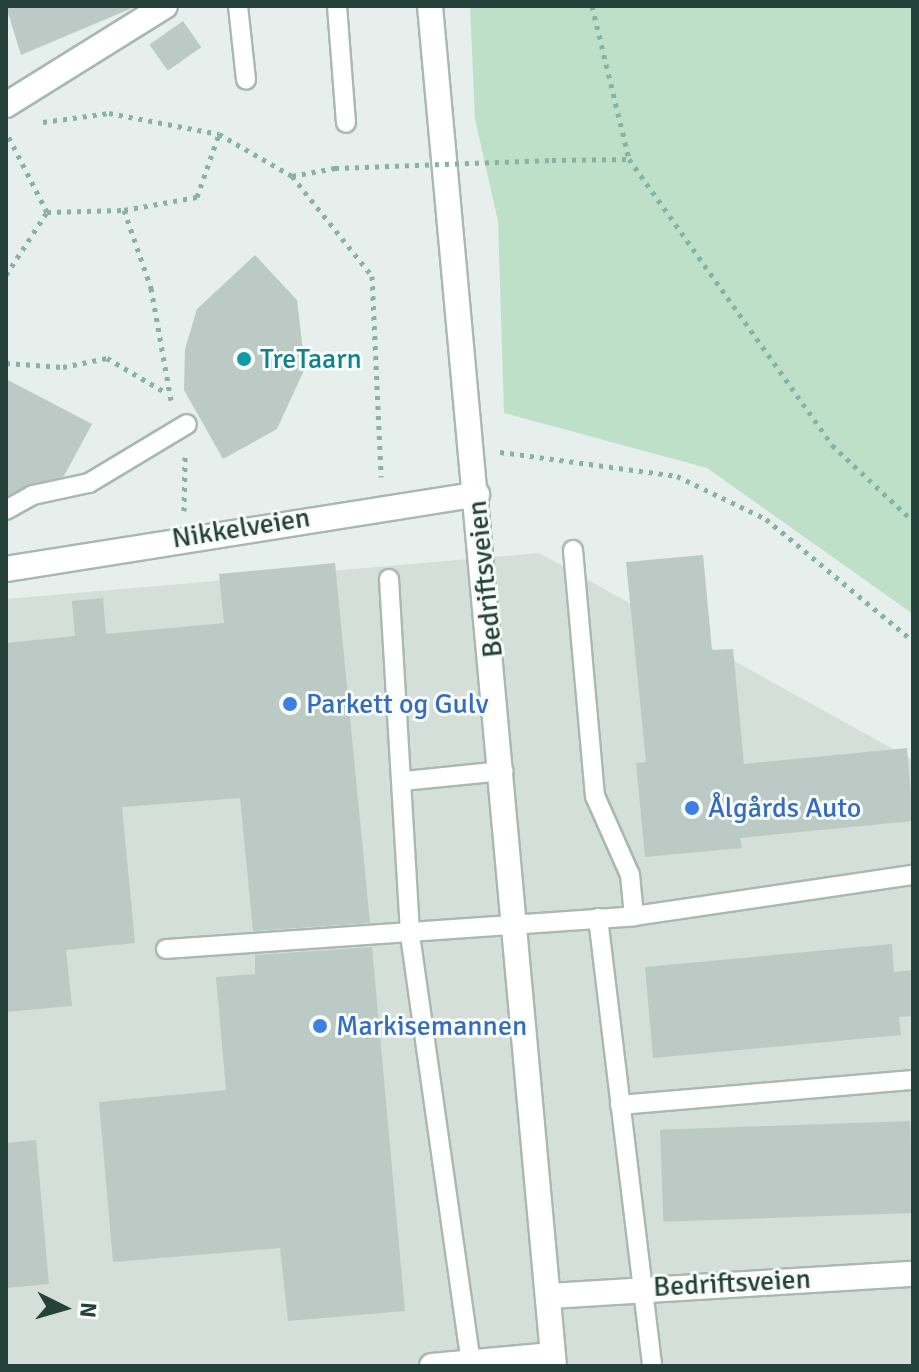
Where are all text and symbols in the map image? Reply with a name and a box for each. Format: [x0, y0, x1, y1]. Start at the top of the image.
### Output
place label: TreTaarn [260, 342, 362, 376]
marker: TreTaarn [235, 350, 253, 368]
street label: Bedriftsveien [460, 499, 510, 659]
street label: Nikkelveien [170, 501, 312, 555]
place label: Parkett og Gulv [306, 687, 489, 721]
marker: Parkett og Gulv [281, 695, 299, 713]
place label: Ålgårds Auto [708, 791, 861, 825]
marker: Ålgårds Auto [683, 799, 701, 817]
place label: Markisemannen [336, 1009, 527, 1043]
marker: Markisemannen [311, 1017, 329, 1035]
street label: Bedriftsveien [652, 1262, 812, 1304]
north arrow [24, 1268, 104, 1348]
text: N [74, 1301, 103, 1319]

